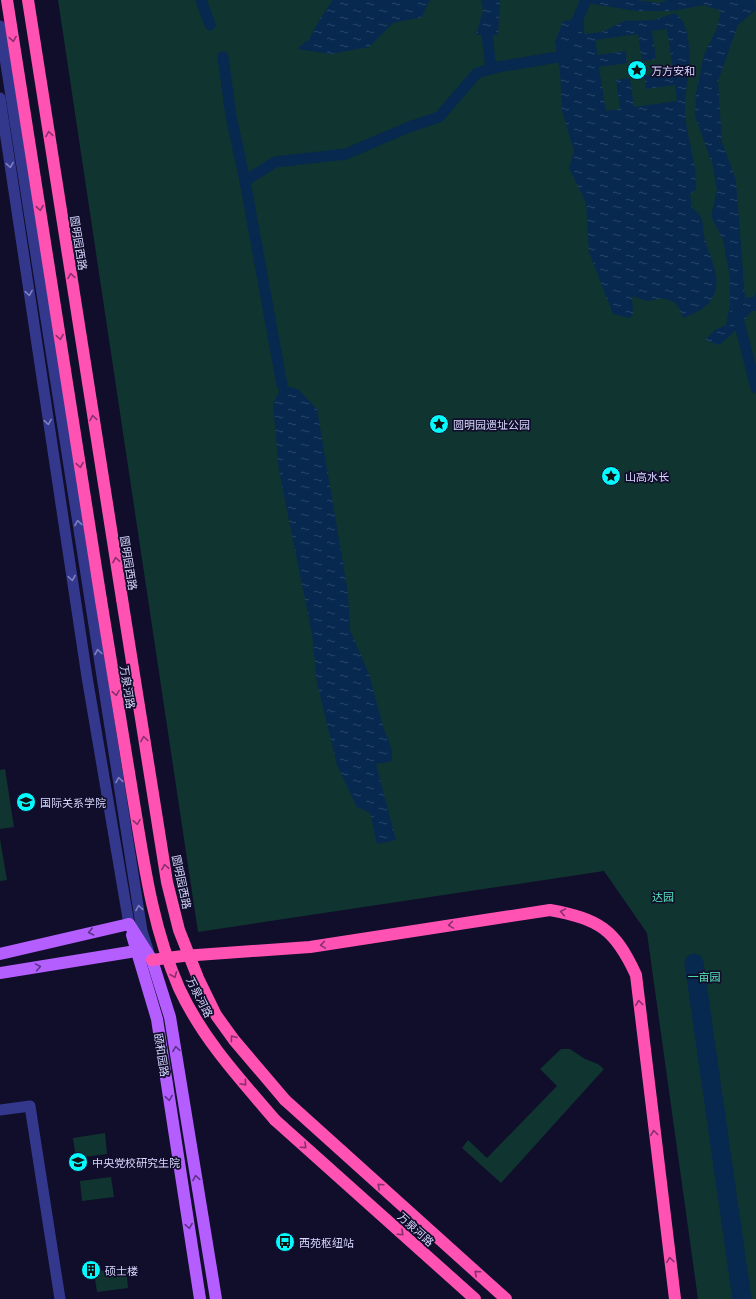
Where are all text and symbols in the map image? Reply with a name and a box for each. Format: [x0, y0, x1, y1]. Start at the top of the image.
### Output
one-way arrow [8, 35, 17, 42]
place icon: 万方安和 [626, 59, 648, 81]
place label: 万方安和 [651, 64, 695, 77]
one-way arrow [45, 130, 53, 137]
one-way arrow [5, 162, 14, 168]
one-way arrow [35, 205, 44, 212]
street label: 圆明园西路 [68, 215, 90, 271]
one-way arrow [67, 273, 76, 279]
one-way arrow [24, 290, 33, 296]
one-way arrow [55, 334, 64, 340]
place icon: 圆明园遗址公园 [428, 413, 450, 435]
one-way arrow [89, 415, 98, 421]
place label: 圆明园遗址公园 [453, 418, 530, 431]
one-way arrow [43, 419, 52, 425]
one-way arrow [75, 462, 84, 468]
place icon: 山高水长 [600, 465, 622, 487]
place label: 山高水长 [625, 470, 669, 483]
one-way arrow [74, 520, 83, 526]
street label: 圆明园西路 [118, 535, 140, 591]
one-way arrow [112, 557, 120, 563]
one-way arrow [67, 575, 76, 581]
one-way arrow [95, 649, 103, 655]
street label: 万泉河路 [118, 664, 138, 710]
one-way arrow [111, 690, 120, 696]
one-way arrow [140, 736, 149, 742]
one-way arrow [115, 777, 123, 783]
school or university icon: 国际关系学院 [15, 791, 37, 813]
place label: 国际关系学院 [40, 796, 106, 809]
one-way arrow [132, 819, 141, 825]
street label: 圆明园西路 [170, 854, 194, 910]
one-way arrow [161, 864, 170, 870]
park label: 达园 [652, 890, 674, 903]
one-way arrow [135, 905, 144, 912]
one-way arrow [560, 909, 566, 917]
one-way arrow [448, 920, 454, 929]
one-way arrow [88, 928, 94, 936]
one-way arrow [320, 940, 326, 949]
one-way arrow [35, 963, 42, 972]
park label: 一亩园 [688, 970, 721, 983]
one-way arrow [170, 971, 178, 978]
street label: 万泉河路 [184, 974, 216, 1020]
one-way arrow [635, 1000, 644, 1007]
street label: 颐和园路 [152, 1032, 172, 1078]
one-way arrow [231, 1036, 238, 1043]
one-way arrow [172, 1046, 181, 1052]
one-way arrow [239, 1079, 246, 1086]
one-way arrow [164, 1095, 173, 1101]
one-way arrow [650, 1129, 659, 1136]
one-way arrow [299, 1141, 307, 1148]
school or university icon: 中央党校研究生院 [67, 1151, 89, 1173]
place label: 中央党校研究生院 [92, 1156, 180, 1169]
one-way arrow [193, 1174, 201, 1181]
one-way arrow [377, 1183, 385, 1191]
street label: 万泉河路 [395, 1209, 437, 1249]
one-way arrow [184, 1223, 193, 1229]
one-way arrow [396, 1228, 403, 1235]
bus stop icon: 西苑枢纽站 [274, 1231, 296, 1253]
place label: 西苑枢纽站 [299, 1236, 354, 1249]
one-way arrow [666, 1257, 675, 1263]
building icon: 硕士楼 [80, 1259, 102, 1281]
place label: 硕士楼 [105, 1264, 138, 1277]
one-way arrow [474, 1270, 482, 1278]

